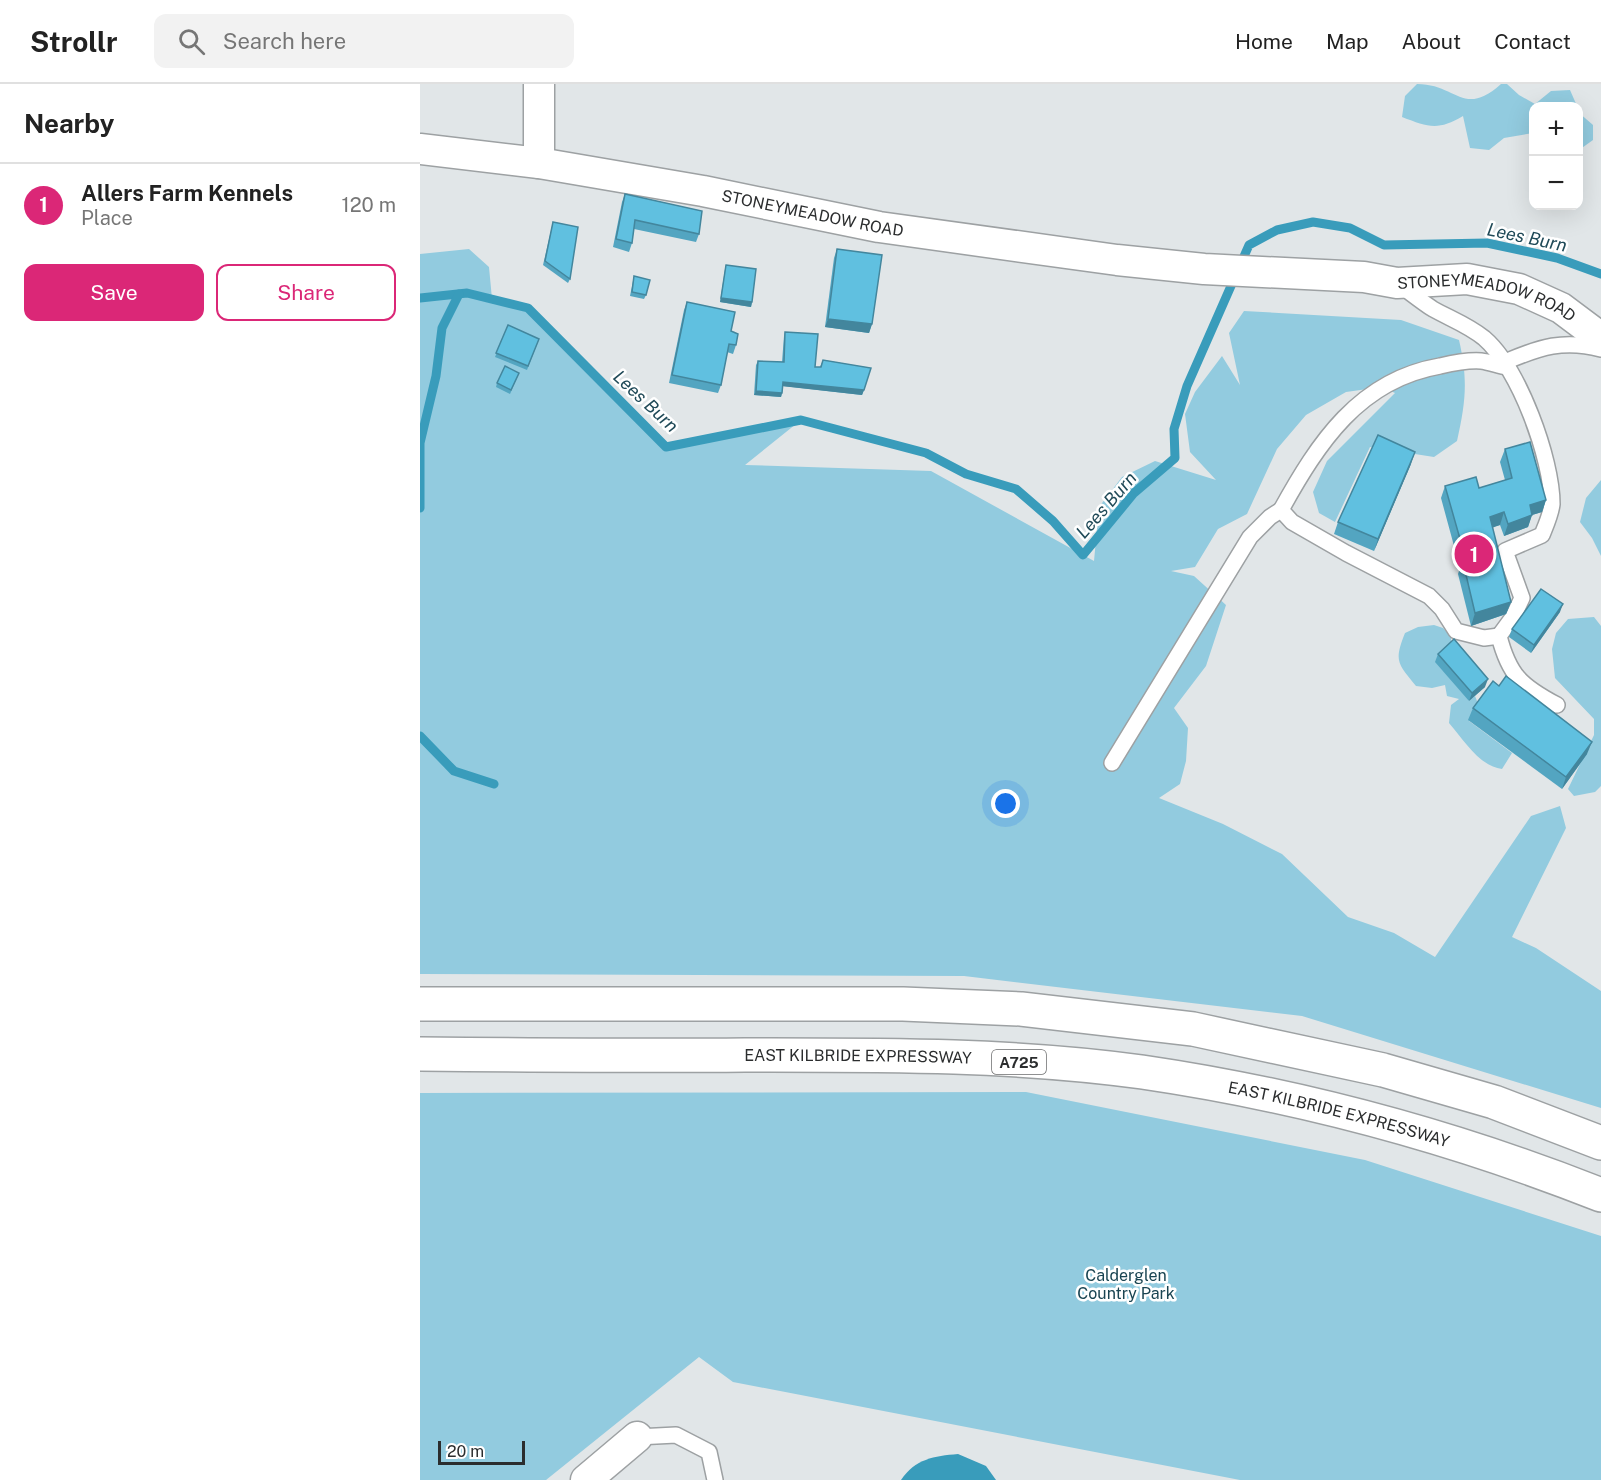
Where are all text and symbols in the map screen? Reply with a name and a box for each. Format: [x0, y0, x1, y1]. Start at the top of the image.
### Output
search box [154, 14, 574, 68]
text: Strollr [30, 25, 118, 58]
icon: search [175, 25, 208, 58]
text: Search here [223, 28, 346, 54]
text: Home [1235, 29, 1293, 54]
text: Map [1326, 29, 1369, 54]
text: About [1402, 29, 1461, 54]
text: Contact [1494, 29, 1571, 54]
map controls [1529, 102, 1583, 210]
button: + [1529, 102, 1583, 156]
text: Nearby [24, 108, 114, 139]
button: − [1529, 156, 1583, 210]
text: Allers Farm Kennels [81, 180, 293, 206]
street label: STONEYMEADOW ROAD [720, 186, 905, 240]
text: 1 [39, 193, 48, 217]
text: 120 m [342, 193, 396, 217]
text: Place [81, 206, 133, 230]
water label: Lees Burn [1485, 218, 1569, 256]
button: Save [24, 264, 204, 321]
button: Share [216, 264, 396, 321]
street label: STONEYMEADOW ROAD [1397, 268, 1580, 325]
water label: Lees Burn [609, 366, 683, 436]
water label: Lees Burn [1072, 468, 1140, 542]
pin: 1 [1454, 532, 1494, 576]
your location [991, 789, 1020, 818]
street label: EAST KILBRIDE EXPRESSWAY [744, 1045, 972, 1067]
road number: A725 [992, 1050, 1046, 1074]
street label: EAST KILBRIDE EXPRESSWAY [1227, 1077, 1452, 1151]
park label: Calderglen Country Park [1077, 1266, 1175, 1303]
scale bar [438, 1438, 525, 1466]
text: 20 m [447, 1442, 484, 1461]

